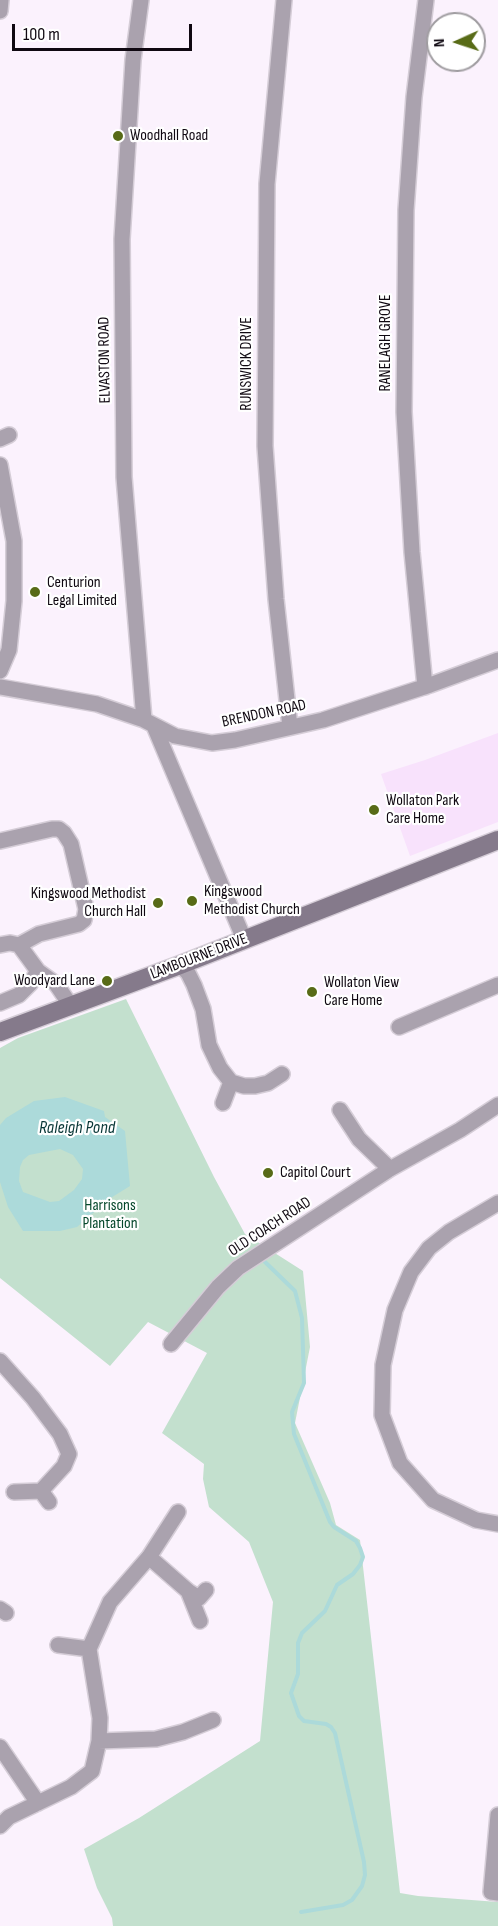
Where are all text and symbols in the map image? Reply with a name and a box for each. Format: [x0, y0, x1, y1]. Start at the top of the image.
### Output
scale bar [15, 12, 195, 50]
north arrow [426, 12, 486, 72]
text: 100 m [23, 24, 60, 45]
text: N [430, 38, 449, 48]
place label: Woodhall Road [130, 126, 208, 146]
marker: Woodhall Road [111, 129, 125, 143]
street label: RANELAGH GROVE [376, 294, 396, 392]
street label: ELVASTON ROAD [95, 317, 115, 403]
street label: RUNSWICK DRIVE [237, 317, 257, 411]
place label: Centurion Legal Limited [47, 573, 117, 611]
marker: Centurion Legal Limited [28, 585, 42, 599]
street label: BRENDON ROAD [220, 696, 308, 732]
place label: Wollaton Park Care Home [386, 791, 459, 829]
marker: Wollaton Park Care Home [367, 803, 381, 817]
place label: Kingswood Methodist Church [204, 882, 300, 920]
place label: Kingswood Methodist Church Hall [31, 884, 146, 922]
marker: Kingswood Methodist Church [185, 894, 199, 908]
marker: Kingswood Methodist Church Hall [151, 896, 165, 910]
street label: LAMBOURNE DRIVE [148, 930, 250, 984]
place label: Woodyard Lane [14, 971, 95, 991]
place label: Wollaton View Care Home [324, 973, 399, 1011]
marker: Woodyard Lane [100, 974, 114, 988]
marker: Wollaton View Care Home [305, 985, 319, 999]
water label: Raleigh Pond [39, 1117, 115, 1139]
place label: Capitol Court [280, 1163, 351, 1183]
marker: Capitol Court [261, 1166, 275, 1180]
street label: OLD COACH ROAD [225, 1193, 315, 1261]
park label: Harrisons Plantation [82, 1196, 138, 1234]

